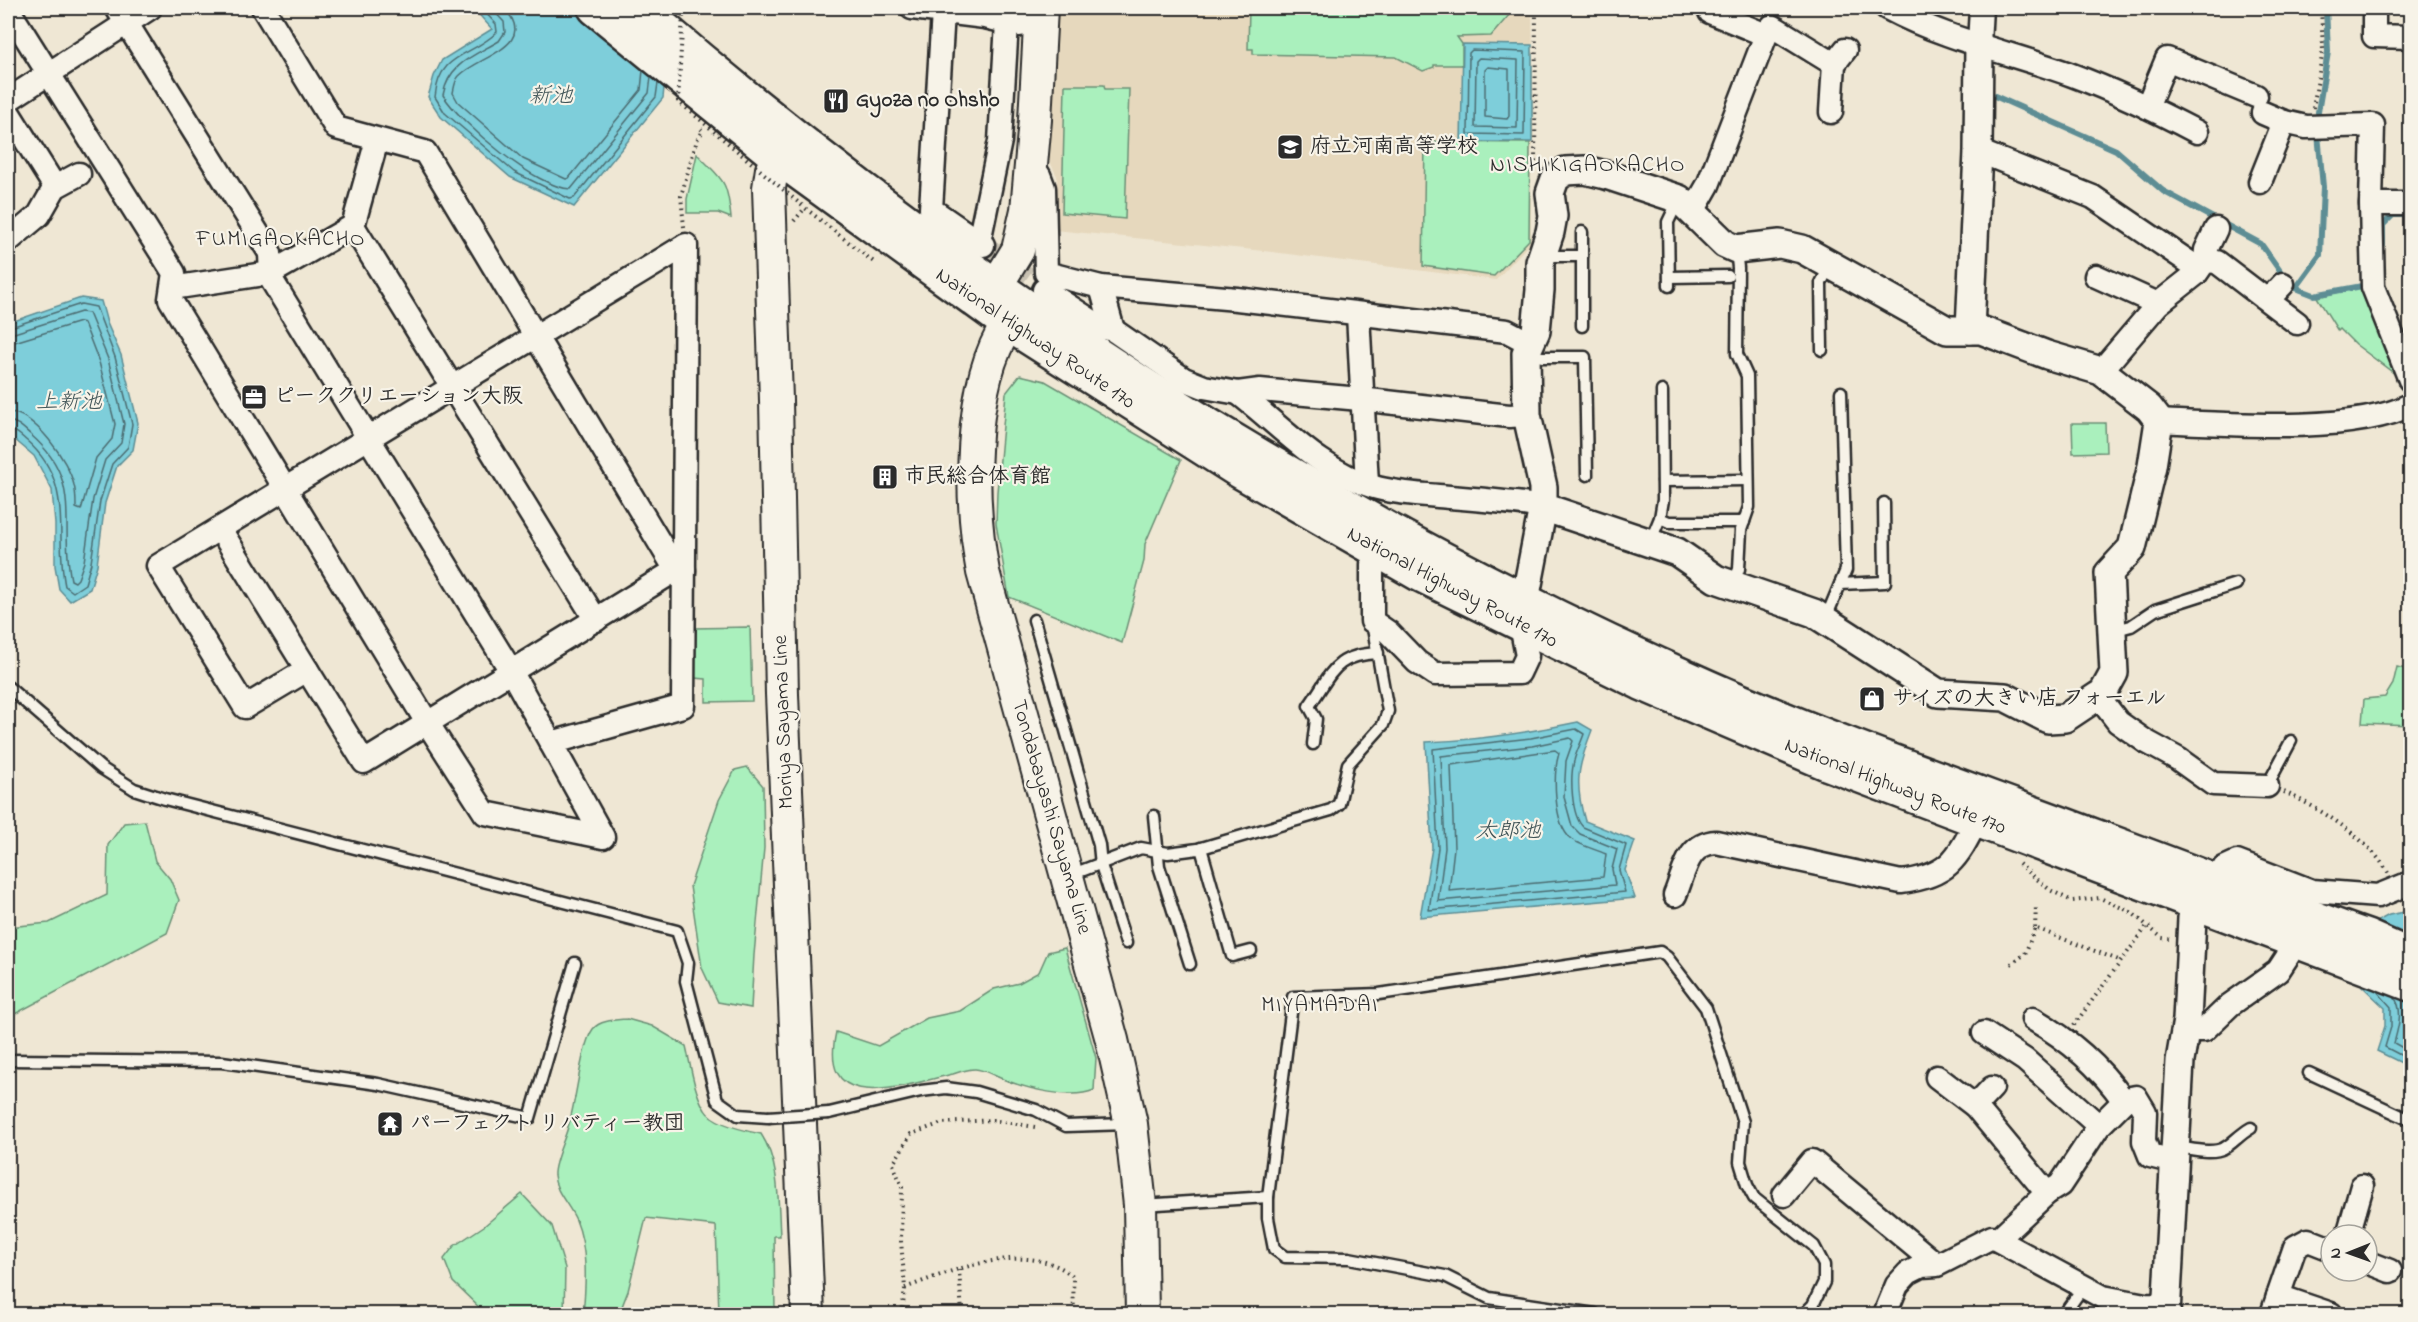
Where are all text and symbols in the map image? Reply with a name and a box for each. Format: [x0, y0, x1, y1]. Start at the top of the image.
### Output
water label: 新池 [529, 81, 574, 113]
restaurant icon: Gyoza no Ohsho [821, 86, 851, 116]
place label: Gyoza no Ohsho [856, 86, 1000, 118]
school or university icon: 府立河南高等学校 [1275, 132, 1305, 162]
place label: 府立河南高等学校 [1310, 132, 1478, 162]
district label: NISHIKIGAOKACHO [1490, 150, 1686, 182]
district label: FUMIGAOKACHO [195, 224, 366, 256]
street label: National Highway Route 170 [928, 261, 1141, 419]
office icon: ピーククリエーション大阪 [239, 382, 269, 412]
place label: ピーククリエーション大阪 [274, 382, 523, 412]
water label: 上新池 [36, 387, 103, 419]
building icon: 市民総合体育館 [870, 462, 900, 492]
place label: 市民総合体育館 [904, 462, 1051, 492]
street label: National Highway Route 170 [1340, 520, 1563, 658]
street label: Moriya Sayama Line [766, 634, 804, 810]
shop icon: サイズの大きい店 フォーエル [1857, 684, 1887, 714]
place label: サイズの大きい店 フォーエル [1892, 684, 2166, 714]
street label: Tondabayashi Sayama Line [1001, 696, 1099, 939]
street label: National Highway Route 170 [1779, 731, 2010, 845]
water label: 太郎池 [1475, 816, 1542, 848]
district label: MIYAMADAI [1261, 990, 1379, 1022]
temple icon: パーフェクト リバティー教団 [375, 1109, 405, 1139]
place label: パーフェクト リバティー教団 [410, 1109, 684, 1139]
north arrow [2319, 1223, 2379, 1283]
text: N [2324, 1247, 2348, 1259]

